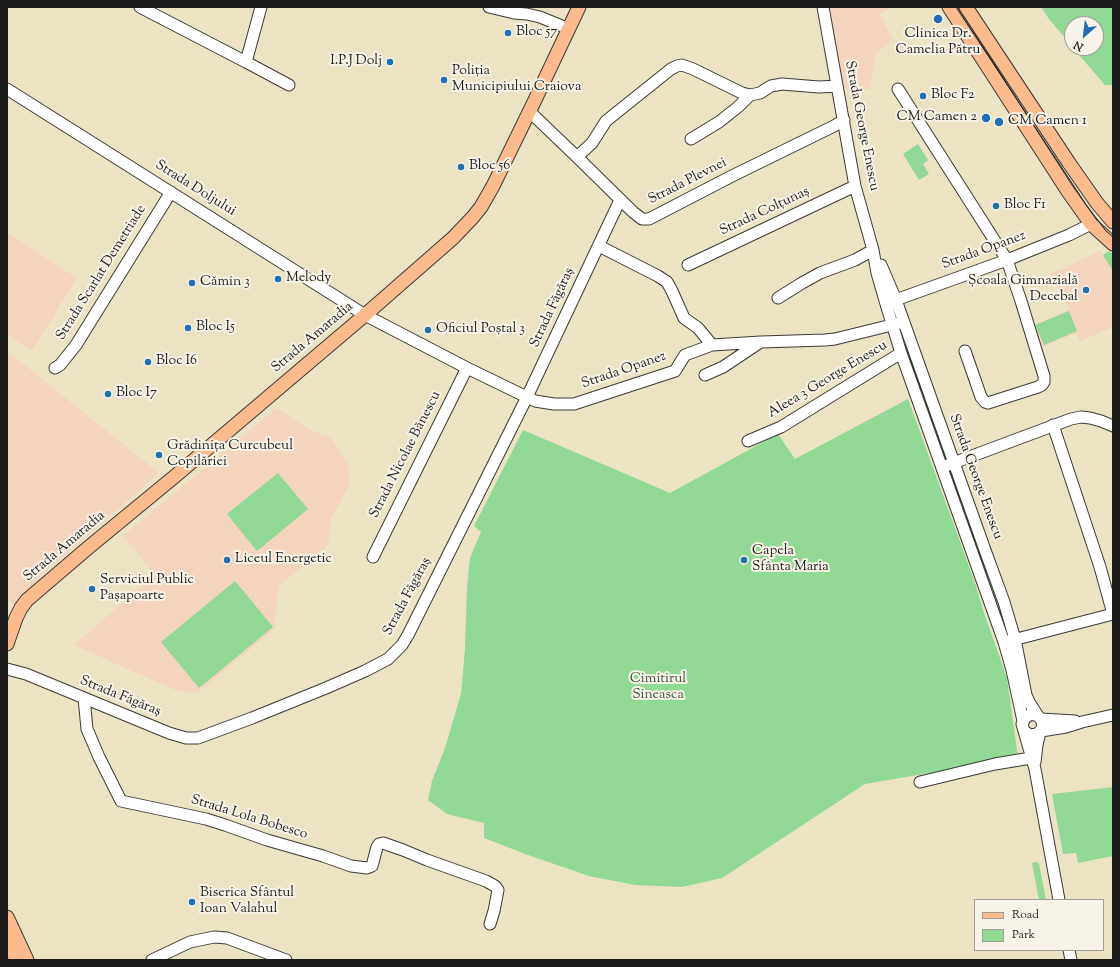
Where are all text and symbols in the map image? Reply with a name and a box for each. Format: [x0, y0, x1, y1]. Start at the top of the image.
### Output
marker: Clinica Dr. Camelia Pătru [932, 13, 944, 25]
north arrow [1064, 16, 1104, 56]
place label: Bloc 57 [516, 25, 557, 41]
place label: Clinica Dr. Camelia Pătru [896, 27, 980, 60]
marker: Bloc 57 [503, 28, 513, 38]
text: N [1071, 37, 1086, 55]
place label: I.P.J Dolj [330, 54, 382, 70]
marker: I.P.J Dolj [385, 57, 395, 67]
street label: Strada George Enescu [840, 60, 882, 192]
place label: Poliția Municipiului Craiova [452, 64, 581, 96]
marker: Poliția Municipiului Craiova [439, 75, 449, 85]
place label: Bloc F2 [931, 88, 974, 104]
marker: Bloc F2 [918, 91, 928, 101]
place label: CM Camen 2 [897, 110, 977, 126]
marker: CM Camen 2 [980, 112, 992, 124]
place label: CM Camen 1 [1008, 114, 1087, 130]
marker: CM Camen 1 [993, 116, 1005, 128]
street label: Strada Plevnei [646, 155, 730, 209]
street label: Strada Doljului [151, 157, 239, 221]
place label: Bloc 56 [469, 159, 510, 175]
marker: Bloc 56 [456, 162, 466, 172]
street label: Strada Colțunaș [717, 184, 813, 240]
place label: Bloc F1 [1004, 198, 1046, 214]
marker: Bloc F1 [991, 201, 1001, 211]
street label: Strada Scarlat Demetriade [54, 202, 150, 344]
street label: Strada Opanez [940, 228, 1028, 274]
street label: Strada Făgăraș [527, 265, 579, 351]
place label: Melody [286, 271, 331, 287]
marker: Melody [273, 274, 283, 284]
place label: Școala Gimnazială Decebal [968, 274, 1078, 306]
place label: Cămin 3 [200, 275, 250, 291]
marker: Cămin 3 [187, 278, 197, 288]
marker: Școala Gimnazială Decebal [1081, 285, 1091, 295]
street label: Strada Amaradia [269, 299, 357, 377]
place label: Bloc I5 [196, 320, 235, 336]
place label: Oficiul Poștal 3 [436, 322, 525, 338]
marker: Bloc I5 [183, 323, 193, 333]
marker: Oficiul Poștal 3 [423, 325, 433, 335]
street label: Aleea 3 George Enescu [765, 338, 891, 422]
street label: Strada Opanez [580, 349, 668, 393]
place label: Bloc I6 [156, 354, 197, 370]
marker: Bloc I6 [143, 357, 153, 367]
place label: Bloc I7 [116, 386, 157, 402]
marker: Bloc I7 [103, 389, 113, 399]
street label: Strada Nicolae Bănescu [367, 389, 445, 521]
street label: Strada George Enescu [945, 412, 1005, 542]
place label: Grădinița Curcubeul Copilăriei [167, 439, 293, 472]
marker: Grădinița Curcubeul Copilăriei [154, 450, 164, 460]
street label: Strada Amaradia [21, 508, 109, 586]
place label: Capela Sfânta Maria [752, 544, 829, 576]
place label: Liceul Energetic [235, 552, 332, 568]
marker: Liceul Energetic [222, 555, 232, 565]
street label: Strada Făgăraș [380, 555, 436, 639]
marker: Capela Sfânta Maria [739, 555, 749, 565]
place label: Serviciul Public Pașapoarte [100, 573, 194, 606]
marker: Serviciul Public Pașapoarte [87, 584, 97, 594]
park label: Cimitirul Sineasca [630, 672, 686, 704]
street label: Strada Făgăraș [77, 673, 163, 721]
street label: Strada Lola Bobesco [189, 792, 309, 844]
place label: Biserica Sfântul Ioan Valahul [200, 886, 294, 918]
marker: Biserica Sfântul Ioan Valahul [187, 897, 197, 907]
legend [974, 899, 1104, 951]
text: Road [1012, 906, 1039, 924]
text: Park [1012, 926, 1035, 944]

